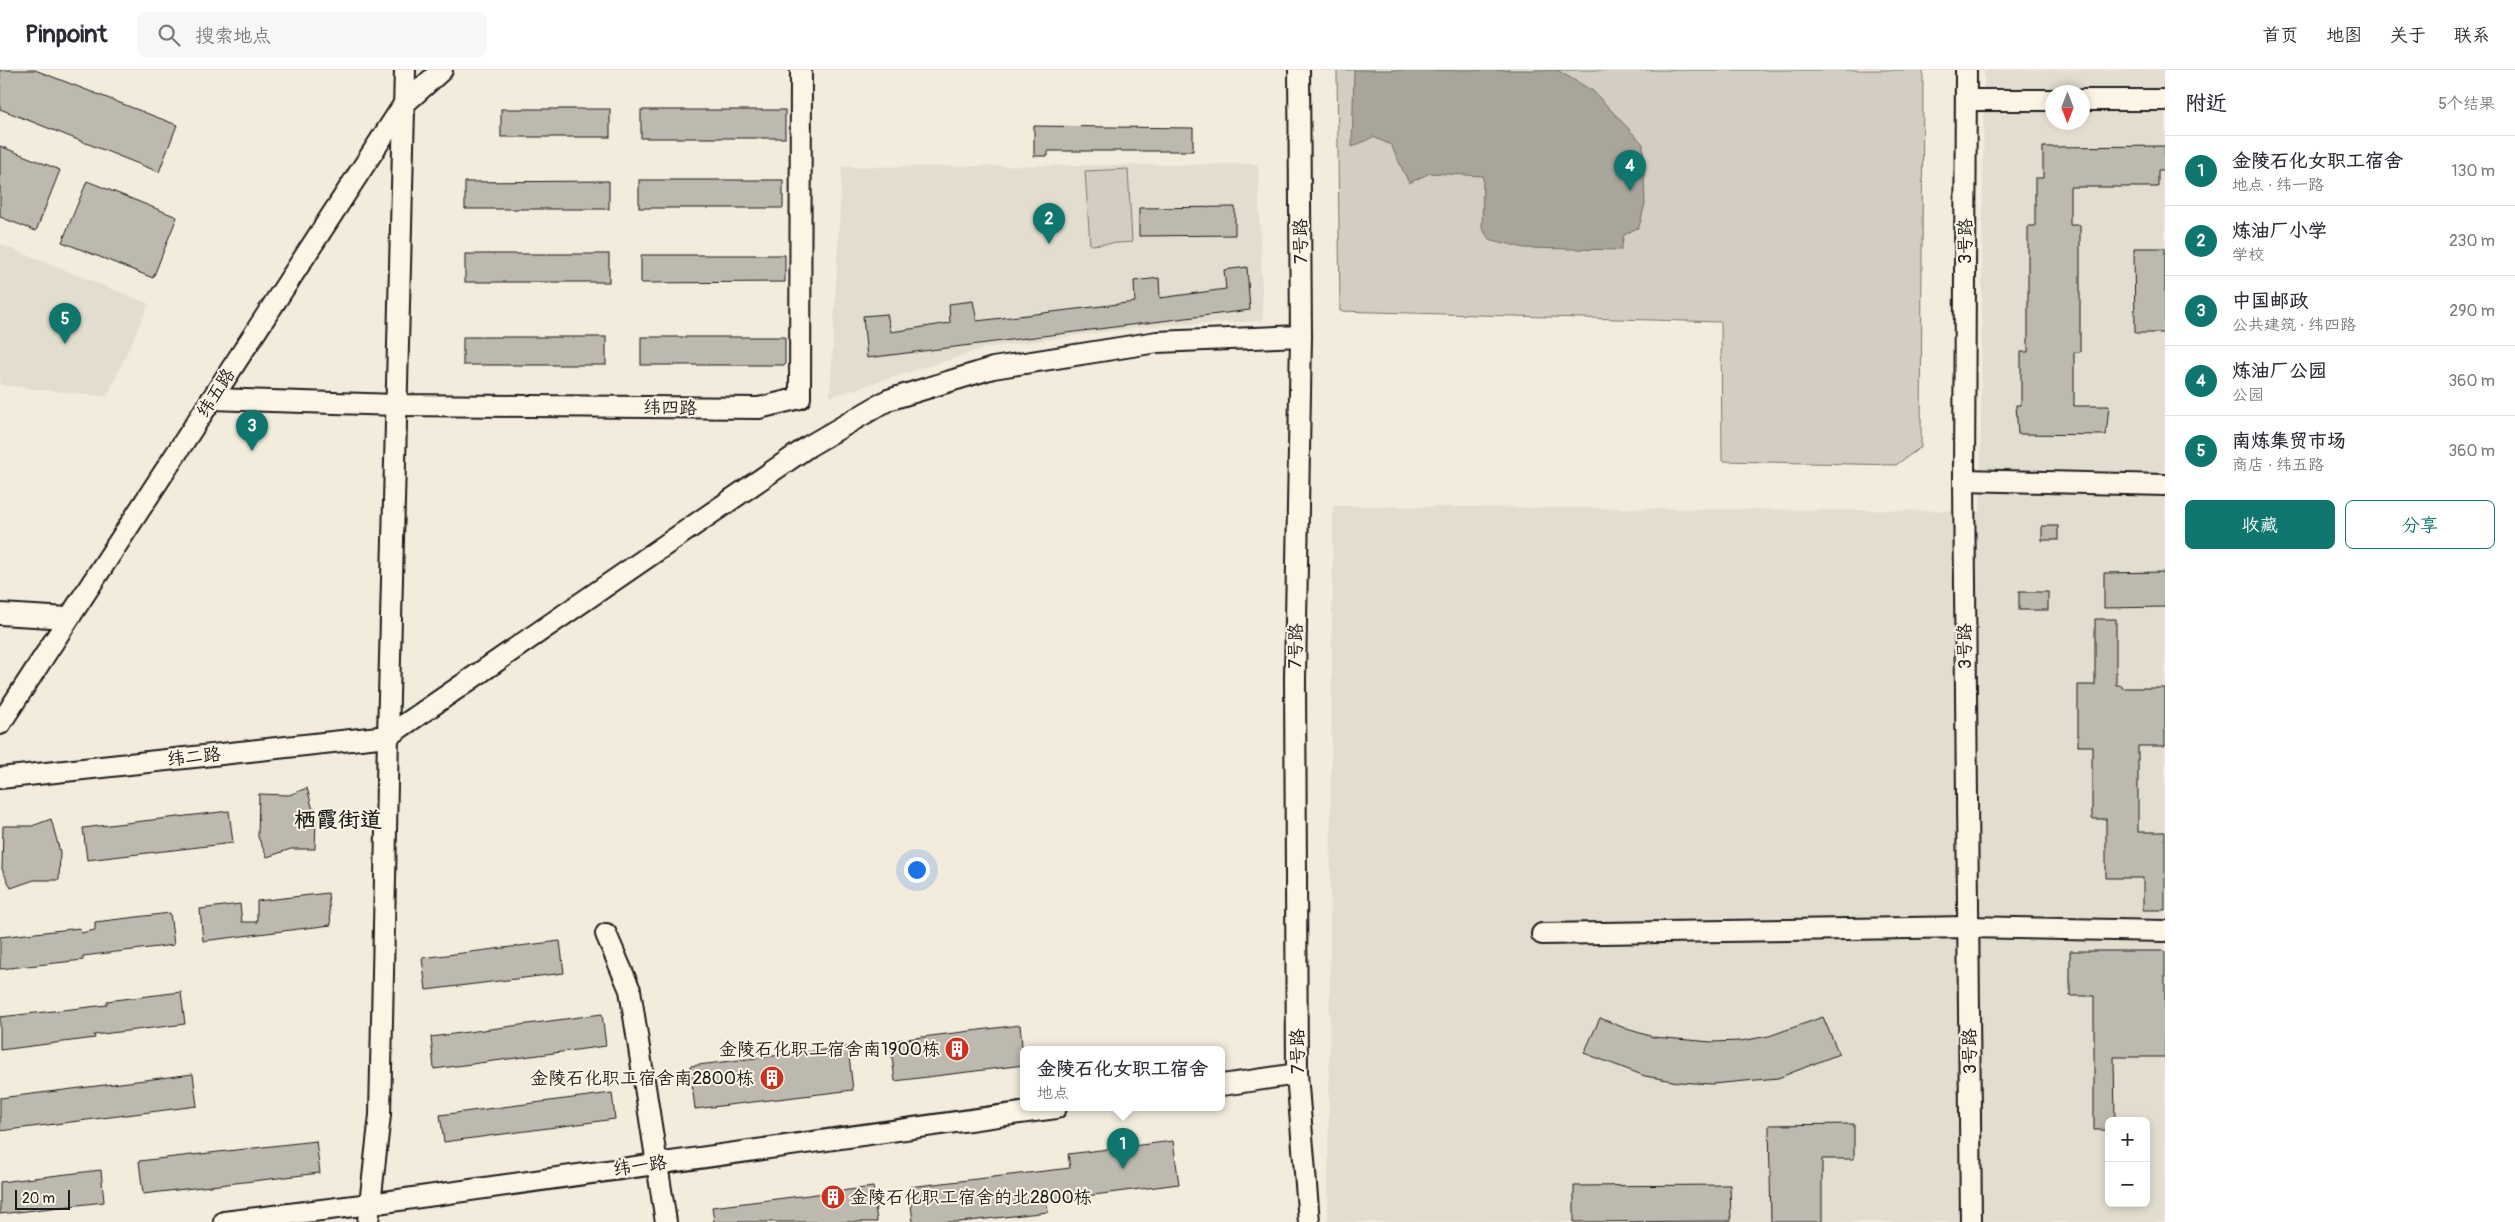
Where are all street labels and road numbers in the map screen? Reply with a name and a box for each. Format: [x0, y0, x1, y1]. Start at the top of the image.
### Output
street label: 7号路 [1289, 218, 1313, 264]
street label: 3号路 [1954, 218, 1977, 264]
street label: 纬五路 [192, 364, 240, 422]
street label: 纬四路 [643, 396, 697, 420]
street label: 7号路 [1284, 623, 1308, 669]
street label: 3号路 [1953, 623, 1977, 669]
street label: 纬二路 [166, 743, 222, 771]
street label: 7号路 [1286, 1028, 1310, 1074]
street label: 3号路 [1958, 1028, 1982, 1074]
street label: 纬一路 [612, 1151, 668, 1181]

